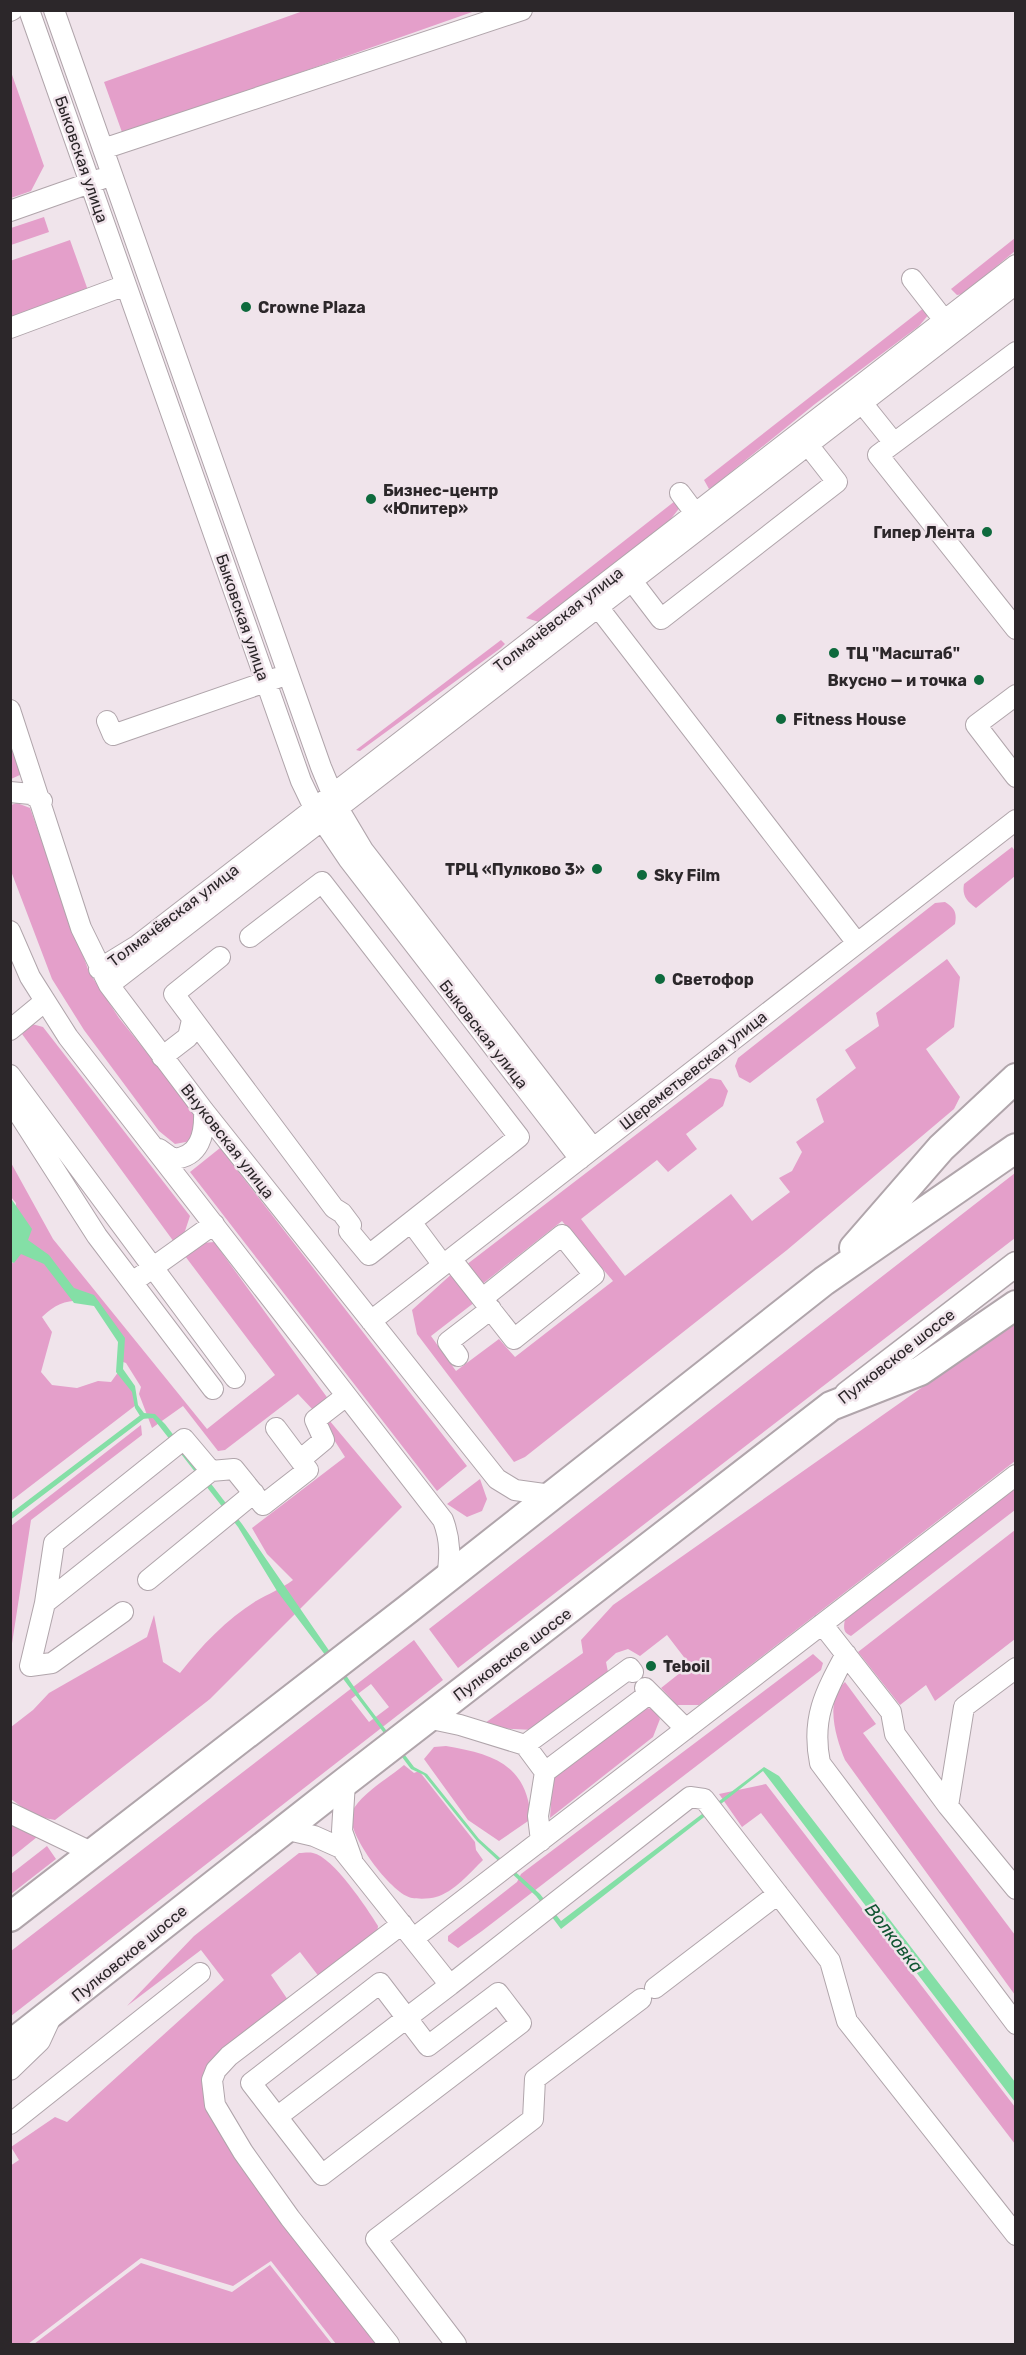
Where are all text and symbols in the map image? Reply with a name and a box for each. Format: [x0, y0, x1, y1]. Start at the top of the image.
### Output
street label: Быковская улица [51, 93, 112, 225]
place label: Crowne Plaza [258, 298, 366, 317]
marker: Crowne Plaza [239, 300, 253, 314]
place label: Бизнес-центр «Юпитер» [383, 481, 498, 518]
marker: Бизнес-центр «Юпитер» [364, 492, 378, 506]
place label: Гипер Лента [873, 523, 975, 542]
marker: Гипер Лента [980, 525, 994, 539]
street label: Быковская улица [212, 551, 273, 683]
street label: Толмачёвская улица [490, 563, 627, 676]
place label: ТЦ "Масштаб" [846, 644, 960, 663]
marker: ТЦ "Масштаб" [827, 646, 841, 660]
place label: Вкусно — и точка [828, 671, 967, 690]
marker: Вкусно — и точка [972, 673, 986, 687]
place label: Fitness House [793, 710, 906, 729]
marker: Fitness House [774, 712, 788, 726]
street label: Толмачёвская улица [104, 860, 242, 971]
place label: ТРЦ «Пулково 3» [445, 860, 585, 879]
marker: ТРЦ «Пулково 3» [590, 862, 604, 876]
place label: Sky Film [654, 866, 720, 885]
marker: Sky Film [635, 868, 649, 882]
place label: Светофор [672, 970, 754, 989]
marker: Светофор [653, 972, 667, 986]
street label: Быковская улица [435, 976, 532, 1092]
street label: Шереметьевская улица [616, 1007, 771, 1134]
street label: Внуковская улица [177, 1080, 278, 1202]
street label: Пулковское шоссе [834, 1305, 958, 1408]
street label: Пулковское шоссе [450, 1604, 575, 1705]
place label: Teboil [663, 1657, 710, 1676]
marker: Teboil [644, 1659, 658, 1673]
water label: Волковка [860, 1899, 928, 1978]
street label: Пулковское шоссе [68, 1901, 191, 2006]

